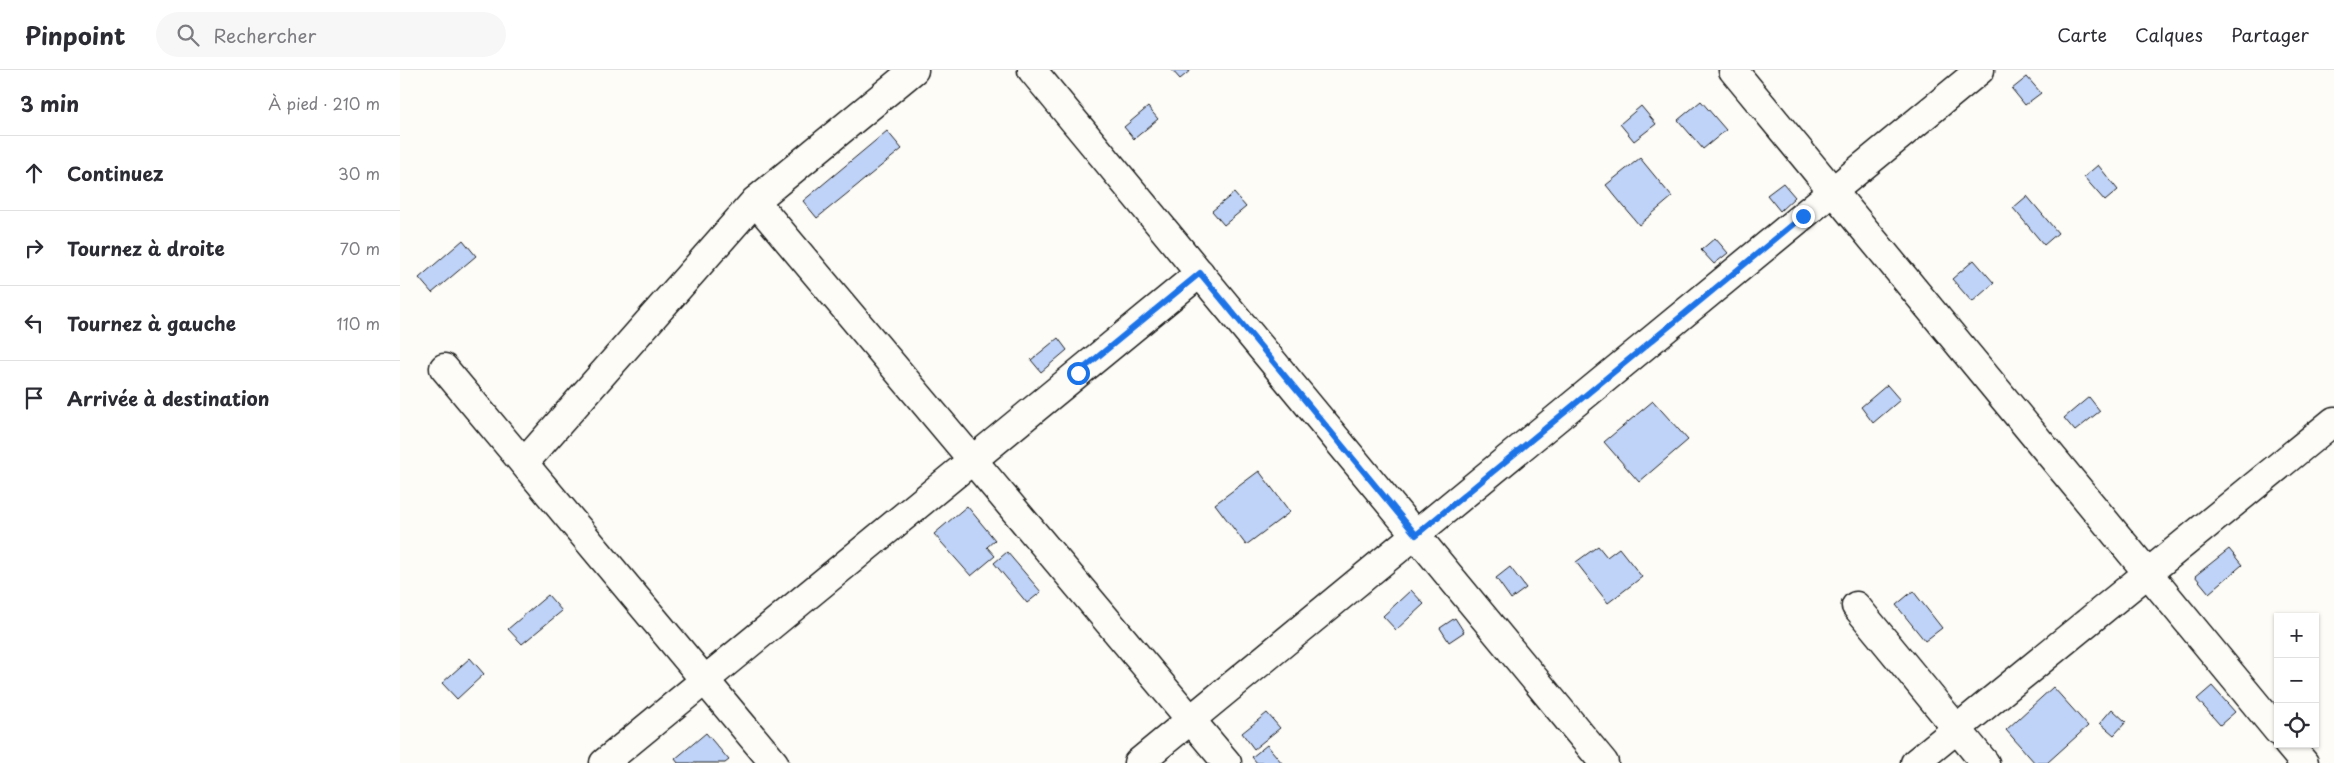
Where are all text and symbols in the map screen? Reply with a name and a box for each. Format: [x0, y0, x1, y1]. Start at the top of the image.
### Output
search box [156, 12, 506, 57]
text: Pinpoint [25, 17, 126, 53]
icon: search [174, 21, 202, 49]
text: Rechercher [214, 21, 316, 49]
text: Carte [2057, 21, 2107, 48]
text: Calques [2135, 21, 2203, 48]
text: Partager [2231, 21, 2309, 48]
text: 3 min [20, 87, 79, 119]
text: À pied · 210 m [268, 91, 380, 115]
icon: ahead [20, 159, 48, 187]
text: Continuez [67, 159, 164, 187]
text: 30 m [338, 161, 380, 185]
route end [1792, 205, 1815, 228]
icon: right [20, 234, 48, 262]
text: Tournez à droite [67, 234, 225, 262]
text: 70 m [340, 236, 380, 260]
icon: left [20, 309, 48, 337]
text: Tournez à gauche [67, 309, 236, 337]
text: 110 m [337, 311, 380, 335]
route start [1067, 362, 1090, 385]
icon: arrive [20, 384, 48, 412]
text: Arrivée à destination [67, 384, 270, 412]
map controls [2274, 613, 2319, 748]
button: + [2274, 613, 2319, 658]
button: − [2274, 658, 2319, 703]
button: locate [2274, 703, 2319, 748]

